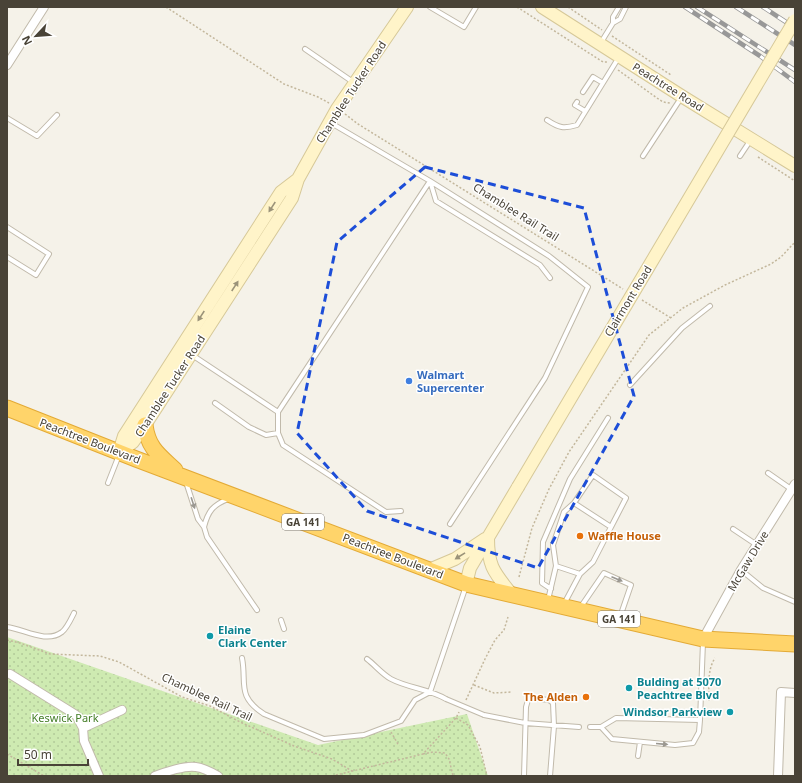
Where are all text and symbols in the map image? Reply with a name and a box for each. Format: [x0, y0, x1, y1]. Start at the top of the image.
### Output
north arrow [16, 16, 56, 56]
text: N [18, 33, 35, 48]
street label: Chamblee Tucker Road [312, 38, 389, 146]
street label: Peachtree Road [630, 59, 707, 114]
street label: Chamblee Rail Trail [471, 179, 562, 244]
one-way arrow [268, 201, 275, 213]
street label: Clairmont Road [600, 262, 655, 339]
one-way arrow [231, 281, 239, 291]
one-way arrow [197, 311, 205, 321]
street label: Chamblee Tucker Road [131, 332, 208, 440]
place label: Walmart Supercenter [417, 367, 484, 395]
marker: Walmart Supercenter [404, 376, 414, 386]
street label: Peachtree Boulevard [38, 414, 143, 467]
one-way arrow [190, 497, 196, 509]
road number: GA 141 [282, 514, 324, 530]
place label: Waffle House [588, 528, 661, 543]
street label: McGaw Drive [724, 528, 772, 594]
street label: Peachtree Boulevard [341, 529, 446, 582]
marker: Waffle House [575, 531, 585, 541]
one-way arrow [454, 552, 466, 559]
one-way arrow [612, 576, 623, 582]
road number: GA 141 [598, 611, 640, 627]
place label: Elaine Clark Center [218, 622, 287, 650]
marker: Elaine Clark Center [205, 631, 215, 641]
street label: Chamblee Rail Trail [159, 669, 255, 724]
place label: Bulding at 5070 Peachtree Blvd [637, 674, 721, 702]
marker: Bulding at 5070 Peachtree Blvd [624, 683, 634, 693]
place label: The Alden [524, 689, 578, 704]
marker: The Alden [581, 692, 591, 702]
place label: Windsor Parkview [623, 704, 723, 719]
marker: Windsor Parkview [725, 707, 735, 717]
park label: Keswick Park [31, 710, 99, 725]
one-way arrow [656, 740, 668, 747]
scale bar [18, 741, 88, 767]
text: 50 m [24, 746, 52, 763]

